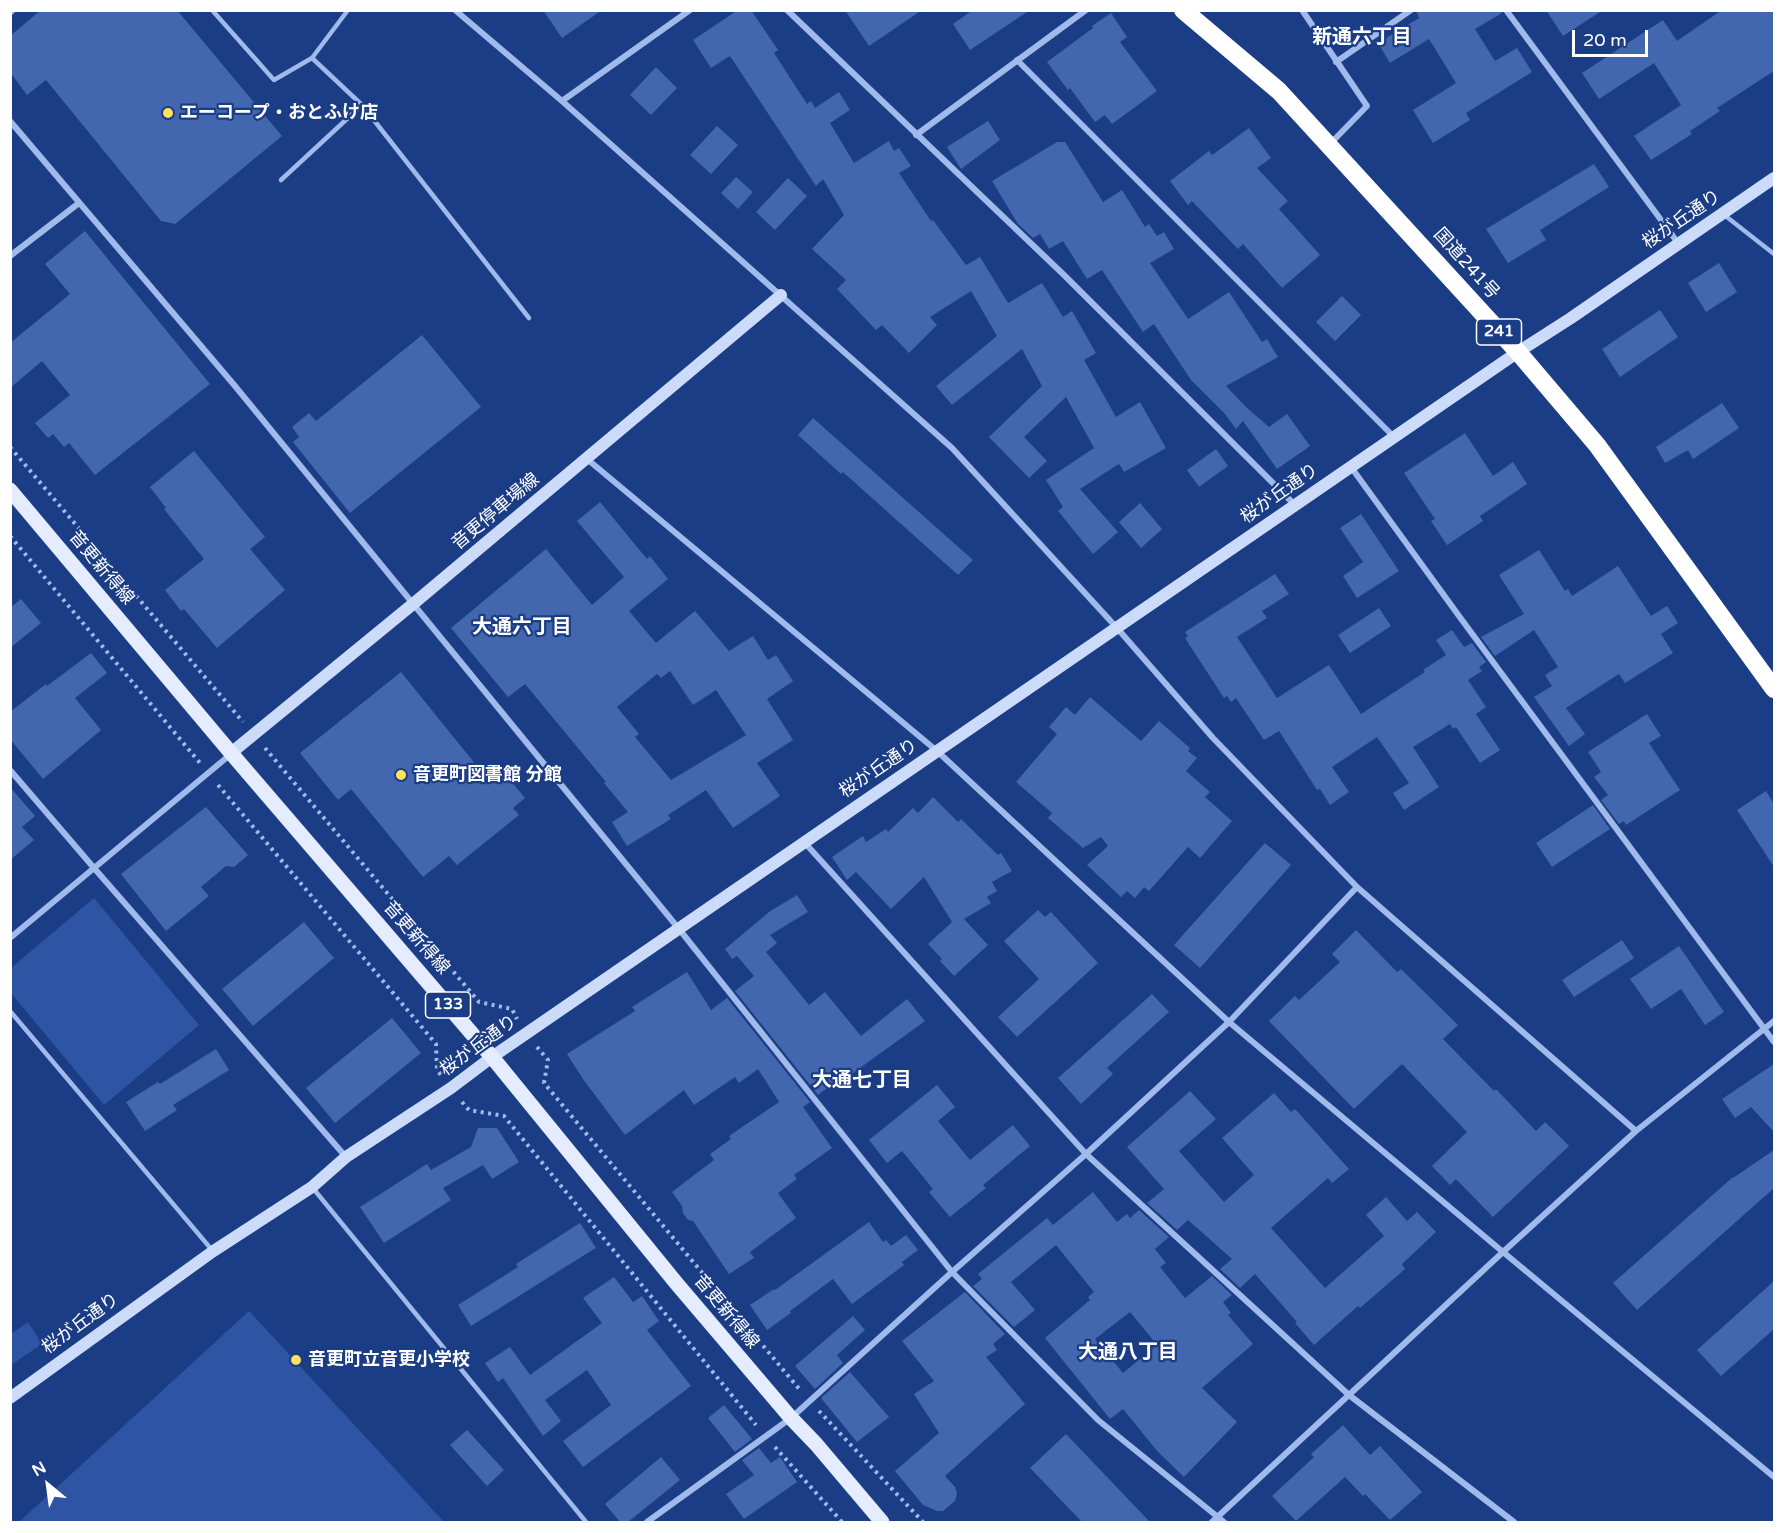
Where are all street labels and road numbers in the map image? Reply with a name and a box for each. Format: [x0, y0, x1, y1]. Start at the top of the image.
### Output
street label: 桜が丘通り [1639, 186, 1725, 254]
street label: 国道241号 [1429, 224, 1503, 304]
road number: 241 [1476, 319, 1522, 345]
street label: 桜が丘通り [1237, 459, 1323, 529]
street label: 音更停車場線 [448, 469, 544, 555]
street label: 音更新得線 [64, 527, 138, 609]
street label: 桜が丘通り [836, 735, 922, 803]
street label: 音更新得線 [378, 897, 454, 979]
road number: 133 [426, 992, 470, 1018]
street label: 桜が丘通り [436, 1011, 522, 1081]
street label: 音更新得線 [689, 1271, 763, 1353]
street label: 桜が丘通り [38, 1289, 124, 1359]

